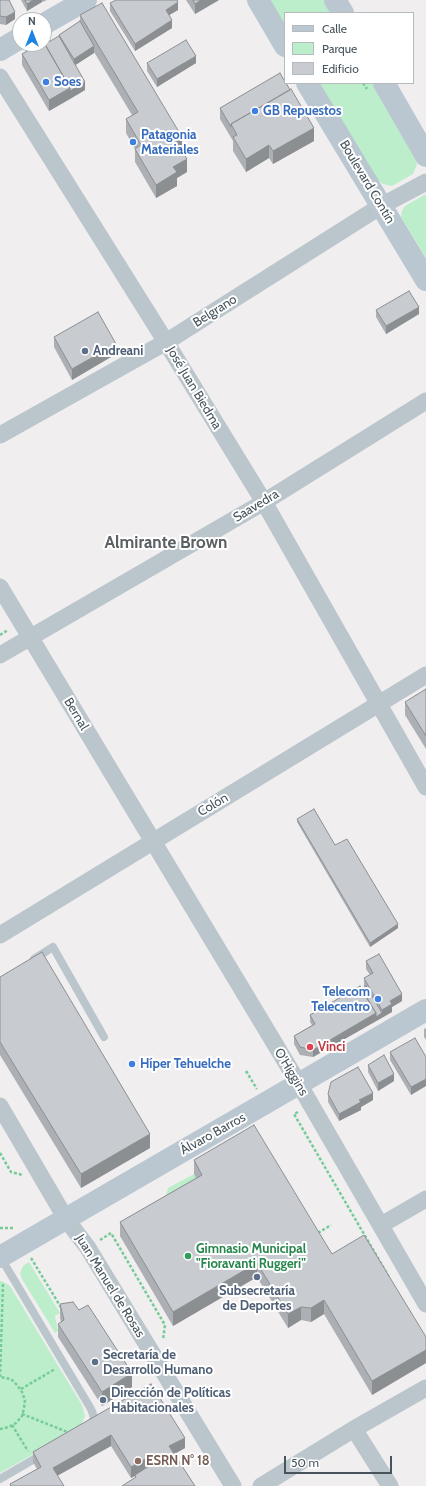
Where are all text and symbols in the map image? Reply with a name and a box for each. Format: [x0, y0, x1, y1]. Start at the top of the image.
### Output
north arrow [12, 12, 52, 52]
legend [284, 12, 414, 84]
text: N [28, 14, 36, 28]
text: Calle [322, 21, 347, 36]
text: Parque [322, 41, 357, 56]
text: Edificio [322, 61, 359, 76]
place label: Soes [54, 74, 81, 90]
marker: Soes [41, 77, 51, 87]
place label: GB Repuestos [263, 103, 341, 119]
marker: GB Repuestos [250, 106, 260, 116]
place label: Patagonia Materiales [141, 127, 199, 158]
marker: Patagonia Materiales [128, 137, 138, 147]
street label: Boulevard Contín [336, 137, 398, 227]
street label: Belgrano [190, 291, 240, 331]
place label: Andreani [93, 343, 143, 359]
street label: José Juan Biedma [163, 344, 225, 432]
marker: Andreani [80, 346, 90, 356]
street label: Saavedra [230, 486, 282, 526]
district label: Almirante Brown [105, 533, 227, 553]
street label: Bernal [60, 695, 92, 733]
street label: Colón [195, 790, 231, 820]
place label: Telecom Telecentro [311, 984, 370, 1015]
marker: Telecom Telecentro [373, 994, 383, 1004]
place label: Vinci [318, 1039, 345, 1055]
marker: Vinci [305, 1042, 315, 1052]
street label: O'Higgins [271, 1045, 311, 1099]
place label: Híper Tehuelche [140, 1056, 231, 1072]
marker: Híper Tehuelche [127, 1059, 137, 1069]
street label: Álvaro Barros [178, 1110, 248, 1158]
street label: Juan Manuel de Rosas [72, 1232, 148, 1340]
place label: Gimnasio Municipal "Fioravanti Ruggeri" [196, 1241, 306, 1272]
marker: Gimnasio Municipal "Fioravanti Ruggeri" [183, 1251, 193, 1261]
marker: Subsecretaría de Deportes [252, 1272, 262, 1282]
place label: Subsecretaría de Deportes [219, 1283, 295, 1314]
place label: Secretaría de Desarrollo Humano [103, 1347, 213, 1378]
marker: Secretaría de Desarrollo Humano [90, 1357, 100, 1367]
place label: Dirección de Políticas Habitacionales [111, 1385, 231, 1416]
marker: Dirección de Políticas Habitacionales [98, 1395, 108, 1405]
scale bar [286, 1448, 394, 1474]
place label: ESRN N° 18 [146, 1453, 210, 1469]
text: 50 m [291, 1455, 319, 1470]
marker: ESRN N° 18 [133, 1456, 143, 1466]

